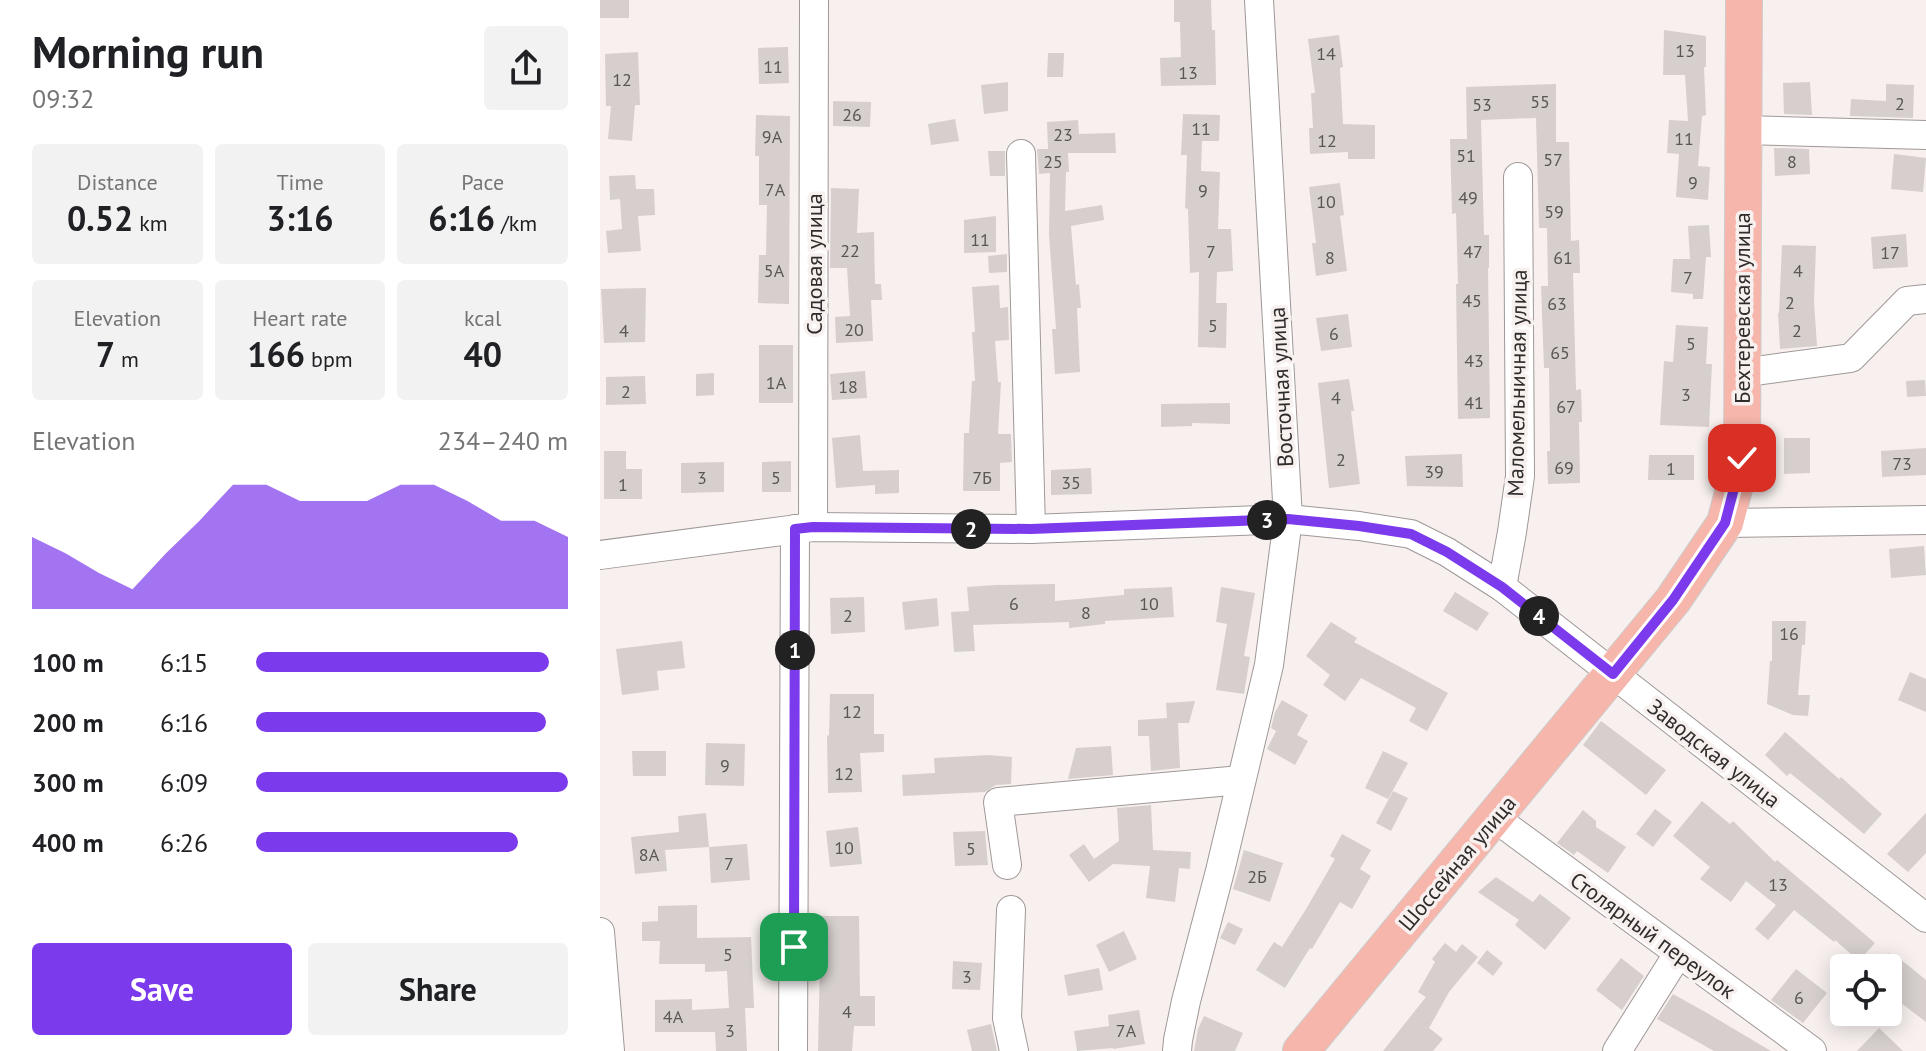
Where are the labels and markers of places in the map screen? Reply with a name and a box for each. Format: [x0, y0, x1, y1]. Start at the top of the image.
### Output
pin [1708, 424, 1776, 492]
pin: 3 [1247, 500, 1287, 540]
pin: 2 [951, 509, 991, 549]
pin: 4 [1519, 596, 1559, 636]
pin: 1 [775, 630, 815, 670]
pin [760, 913, 828, 981]

